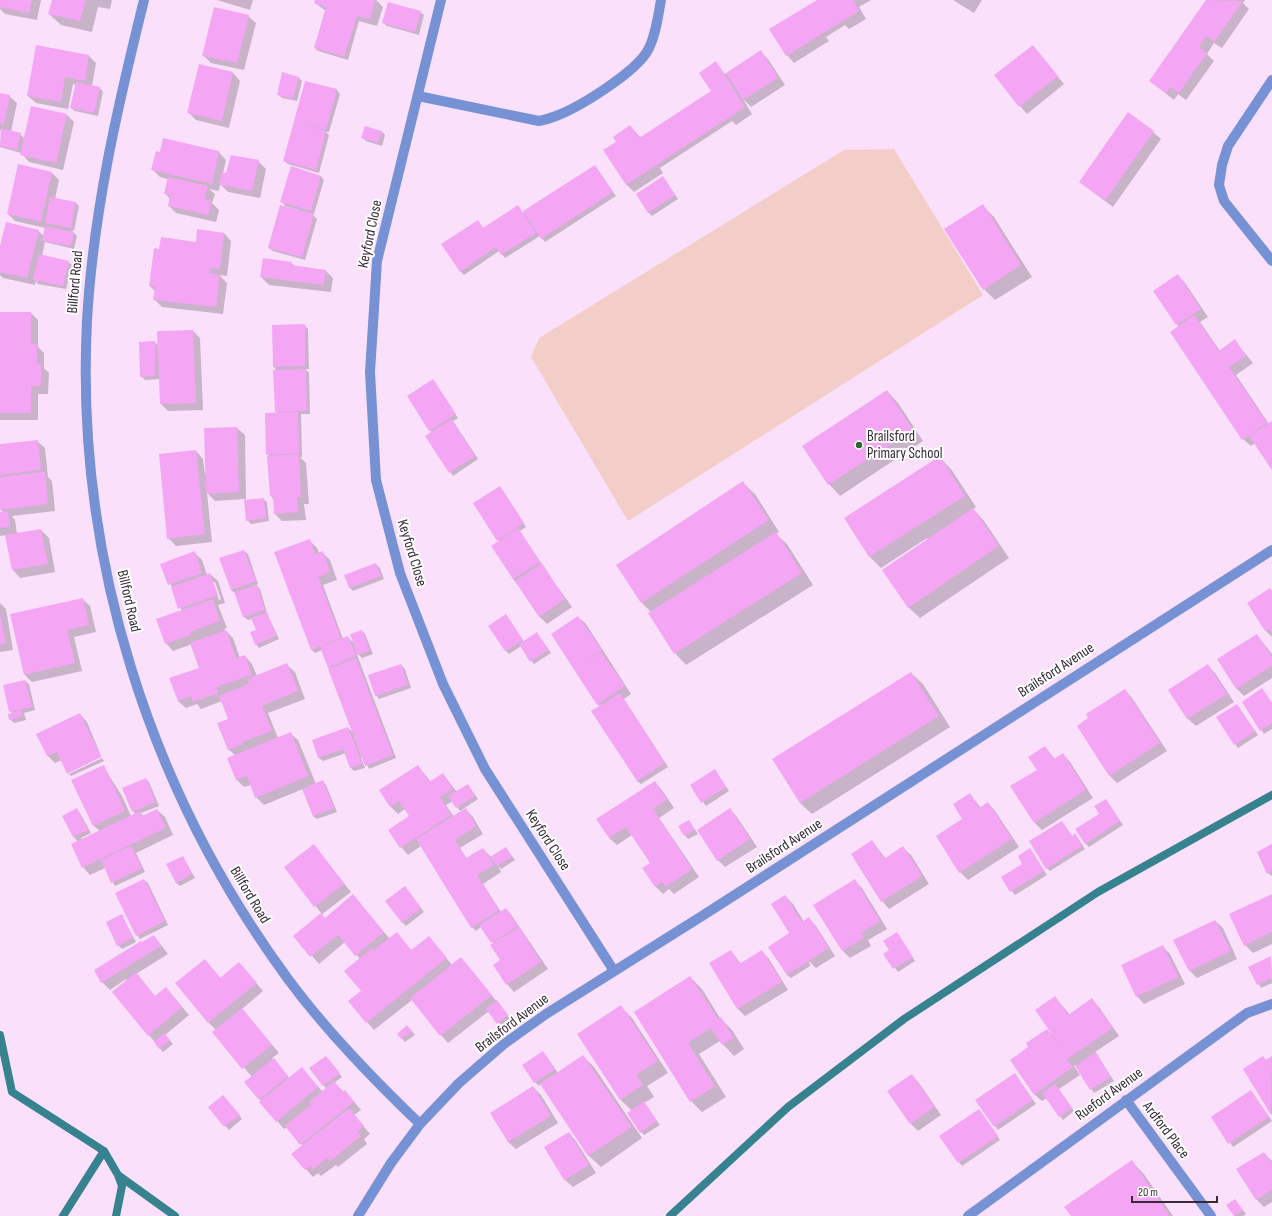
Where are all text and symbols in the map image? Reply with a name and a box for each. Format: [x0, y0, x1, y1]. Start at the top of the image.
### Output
street label: Keyford Close [354, 198, 386, 270]
street label: Billford Road [63, 250, 87, 314]
place label: Brailsford Primary School [867, 427, 943, 463]
marker: Brailsford Primary School [854, 440, 864, 450]
street label: Keyford Close [393, 517, 431, 589]
street label: Billford Road [113, 568, 145, 634]
street label: Brailsford Avenue [1014, 638, 1098, 702]
street label: Keyford Close [521, 806, 575, 874]
street label: Brailsford Avenue [742, 814, 826, 878]
street label: Billford Road [226, 863, 274, 927]
street label: Brailsford Avenue [472, 989, 552, 1057]
street label: Rueford Avenue [1072, 1063, 1146, 1125]
street label: Ardford Place [1138, 1097, 1194, 1162]
scale bar [1132, 1178, 1217, 1204]
text: 20 m [1138, 1185, 1158, 1200]

